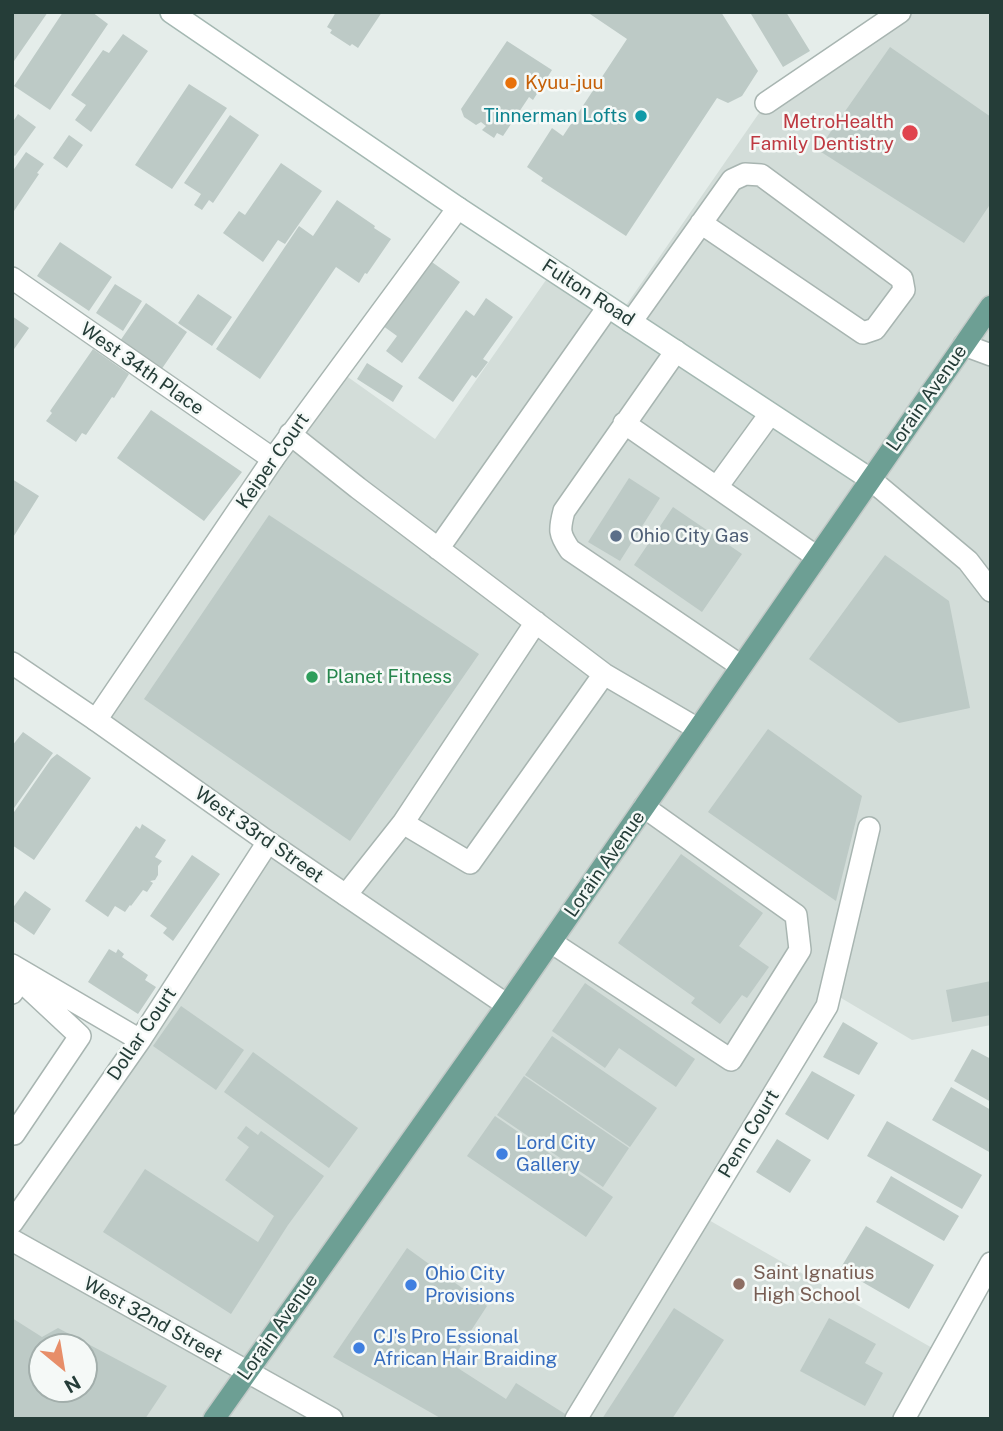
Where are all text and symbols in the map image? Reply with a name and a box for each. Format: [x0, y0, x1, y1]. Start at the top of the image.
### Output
place label: Kyuu-juu [525, 72, 604, 94]
marker: Kyuu-juu [503, 75, 519, 91]
place label: Tinnerman Lofts [483, 105, 627, 127]
marker: Tinnerman Lofts [633, 108, 649, 124]
place label: MetroHealth Family Dentistry [750, 111, 894, 155]
marker: MetroHealth Family Dentistry [900, 123, 920, 143]
street label: Fulton Road [537, 255, 639, 331]
street label: West 34th Place [76, 318, 208, 420]
street label: Lorain Avenue [882, 340, 972, 456]
street label: Keiper Court [232, 409, 314, 513]
place label: Ohio City Gas [630, 525, 749, 547]
marker: Ohio City Gas [608, 528, 624, 544]
place label: Planet Fitness [326, 666, 452, 688]
marker: Planet Fitness [304, 669, 320, 685]
street label: West 33rd Street [190, 782, 328, 888]
street label: Lorain Avenue [560, 806, 650, 922]
street label: Dollar Court [103, 983, 181, 1085]
street label: Penn Court [714, 1086, 784, 1182]
place label: Lord City Gallery [516, 1132, 596, 1176]
marker: Lord City Gallery [494, 1146, 510, 1162]
place label: Saint Ignatius High School [753, 1262, 874, 1306]
place label: Ohio City Provisions [425, 1263, 515, 1307]
street label: Lorain Avenue [233, 1269, 323, 1385]
street label: West 32nd Street [80, 1272, 226, 1368]
marker: Saint Ignatius High School [731, 1276, 747, 1292]
marker: Ohio City Provisions [403, 1277, 419, 1293]
place label: CJ's Pro Essional African Hair Braiding [373, 1326, 557, 1370]
north arrow [28, 1333, 98, 1403]
marker: CJ's Pro Essional African Hair Braiding [351, 1340, 367, 1356]
text: N [61, 1371, 84, 1398]

